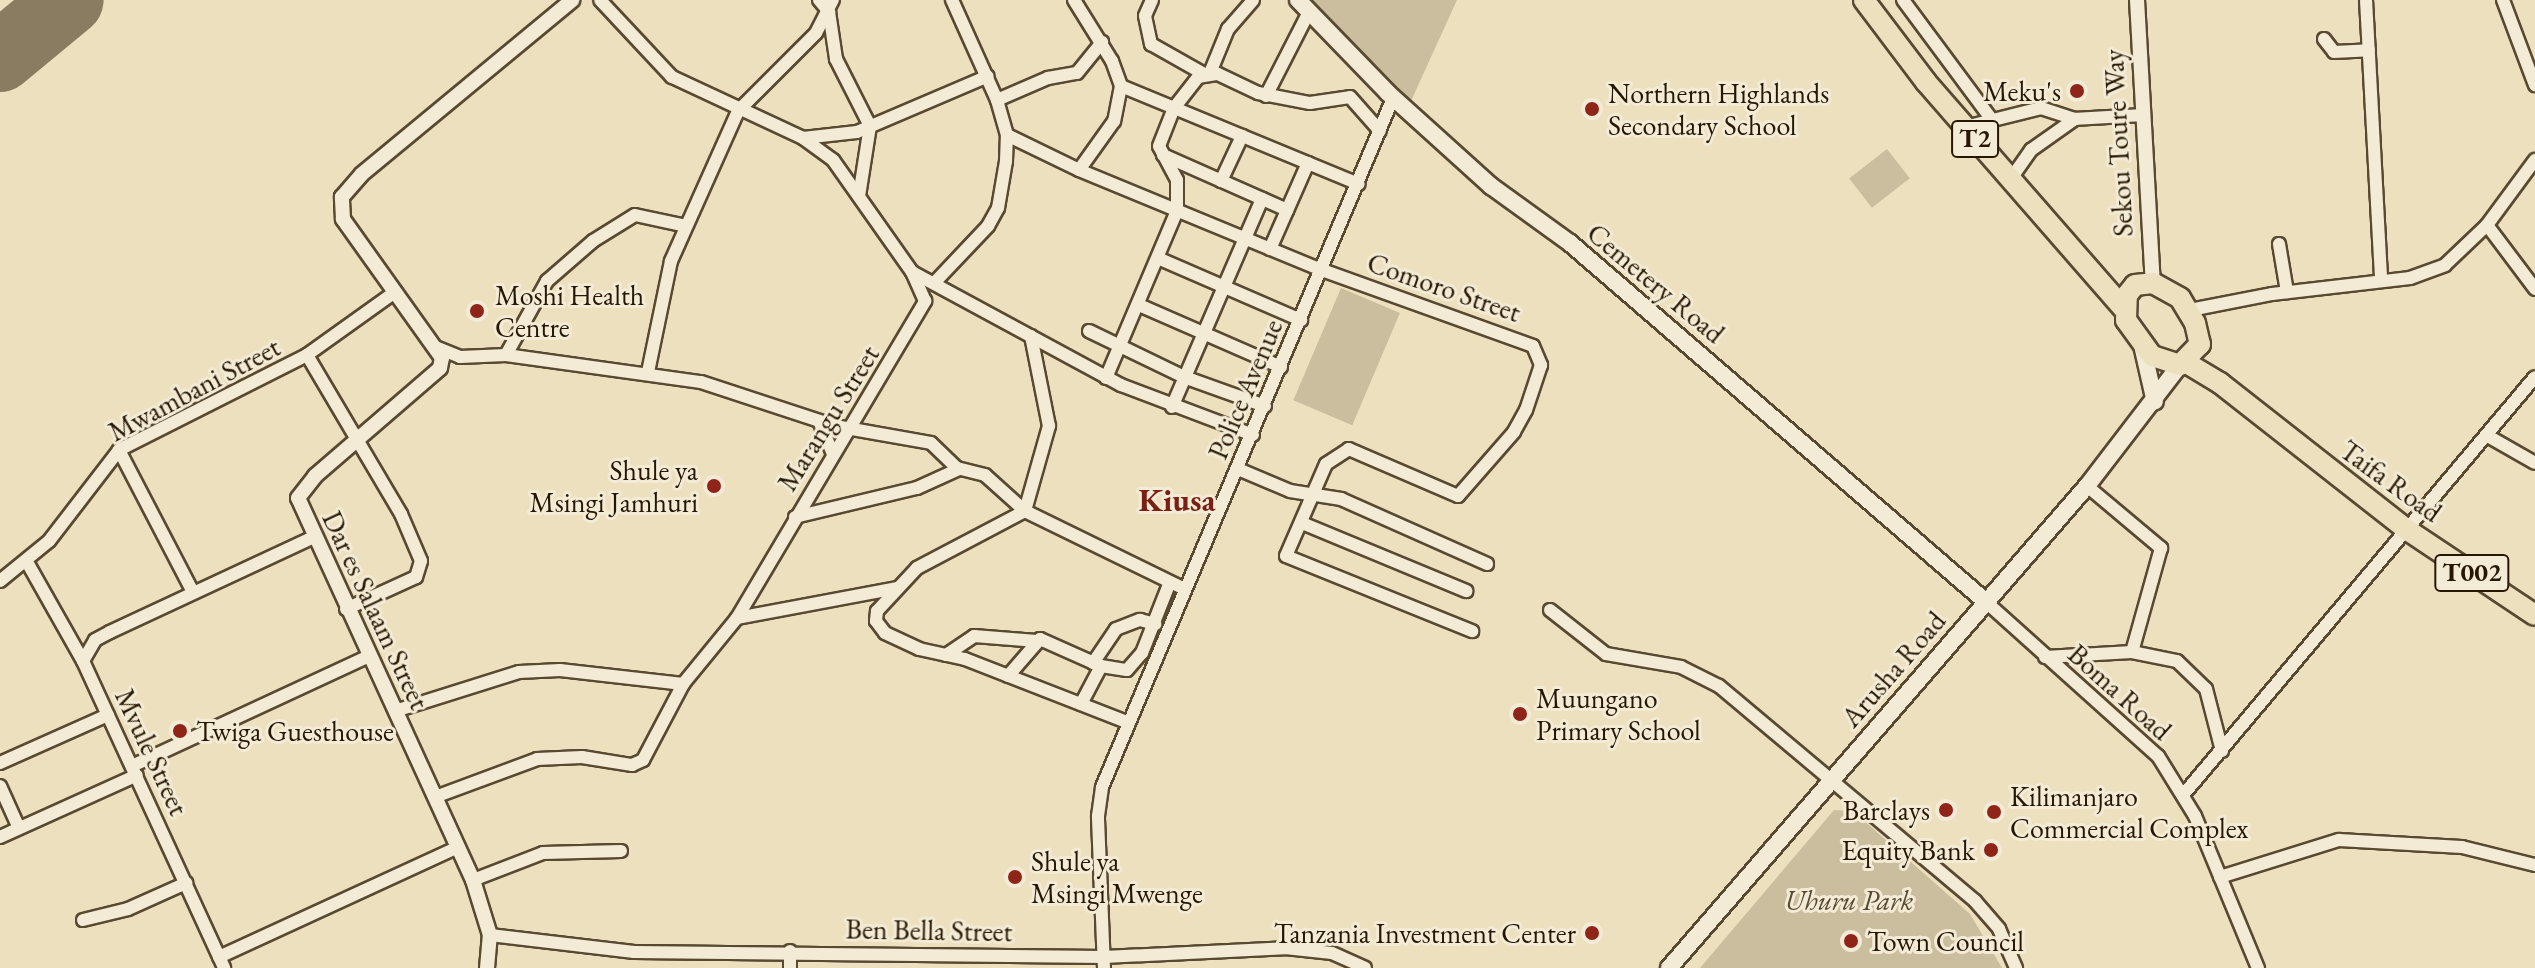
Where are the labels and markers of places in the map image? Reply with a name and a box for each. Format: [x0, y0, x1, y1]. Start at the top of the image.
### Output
place label: Meku's [1983, 74, 2061, 108]
place label: Northern Highlands Secondary School [1608, 76, 1829, 142]
marker: Meku's [2068, 82, 2086, 100]
marker: Northern Highlands Secondary School [1583, 100, 1601, 118]
place label: Moshi Health Centre [495, 278, 644, 344]
marker: Moshi Health Centre [466, 300, 488, 322]
place label: Shule ya Msingi Jamhuri [530, 453, 698, 519]
marker: Shule ya Msingi Jamhuri [705, 477, 723, 495]
place label: Muungano Primary School [1536, 681, 1701, 747]
marker: Muungano Primary School [1511, 705, 1529, 723]
place label: Twiga Guesthouse [196, 714, 394, 748]
marker: Twiga Guesthouse [171, 722, 189, 740]
place label: Kilimanjaro Commercial Complex [2010, 779, 2248, 845]
place label: Barclays [1843, 793, 1930, 827]
marker: Barclays [1937, 801, 1955, 819]
marker: Kilimanjaro Commercial Complex [1985, 803, 2003, 821]
place label: Equity Bank [1841, 833, 1975, 867]
marker: Equity Bank [1982, 841, 2000, 859]
place label: Shule ya Msingi Mwenge [1031, 844, 1203, 910]
marker: Shule ya Msingi Mwenge [1006, 868, 1024, 886]
place label: Tanzania Investment Center [1274, 916, 1576, 950]
marker: Tanzania Investment Center [1583, 924, 1601, 942]
place label: Town Council [1867, 924, 2024, 958]
marker: Town Council [1842, 932, 1860, 950]

